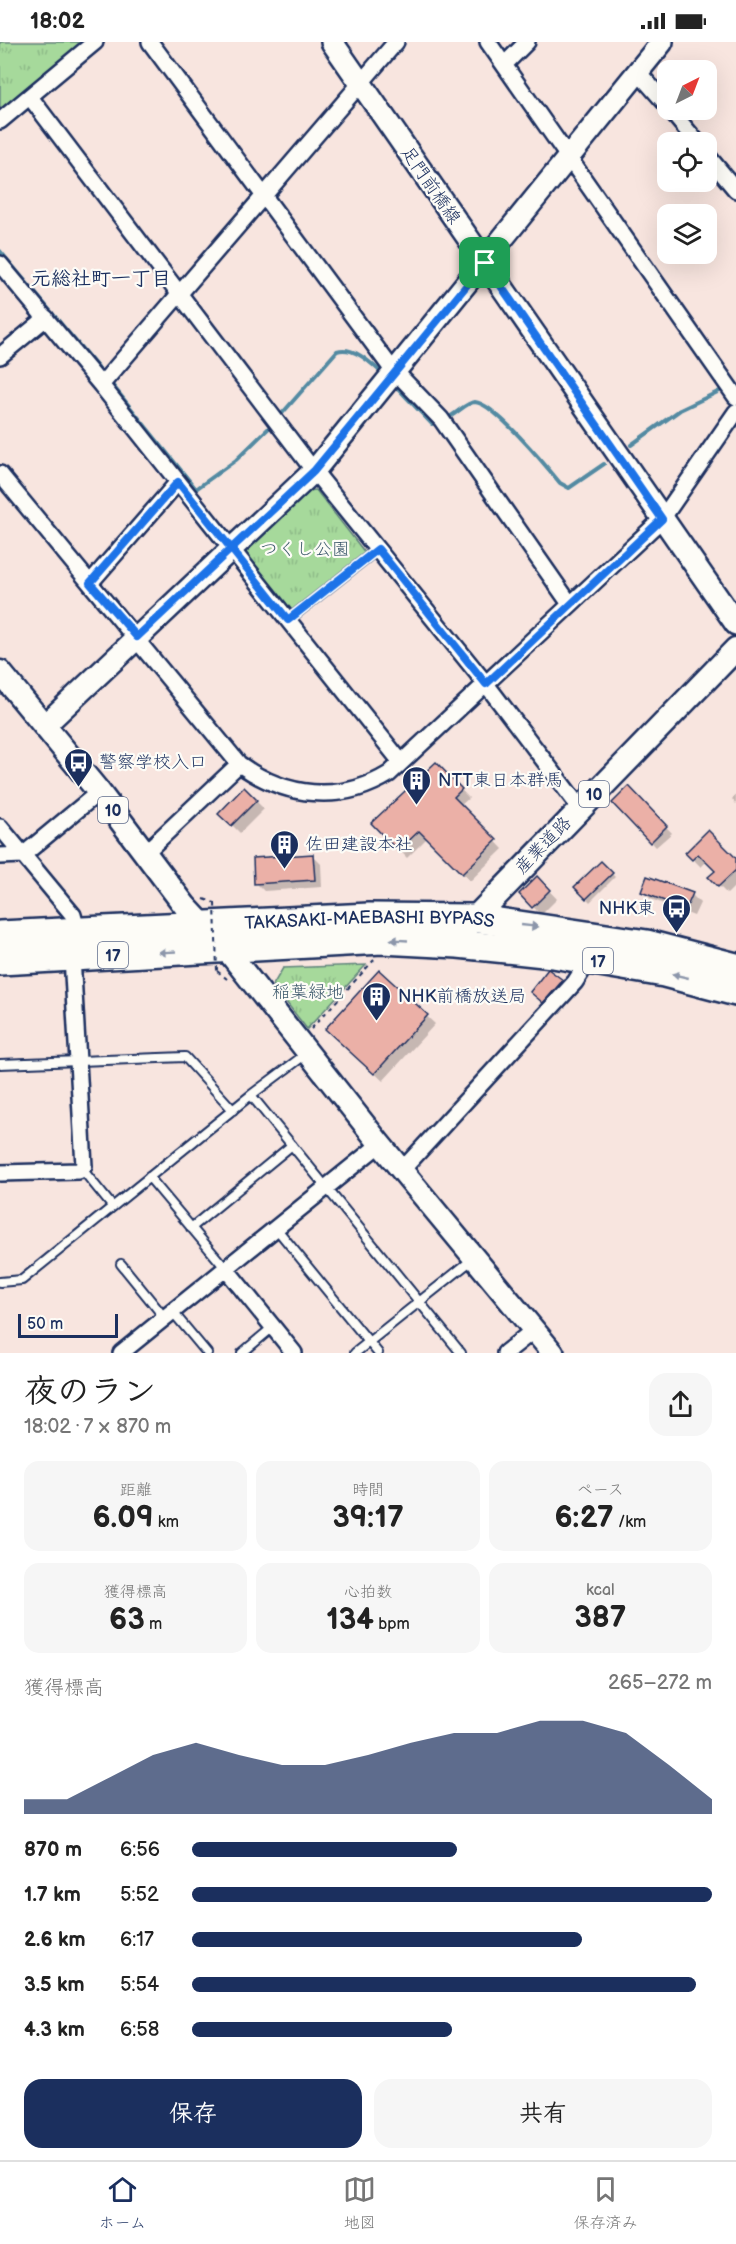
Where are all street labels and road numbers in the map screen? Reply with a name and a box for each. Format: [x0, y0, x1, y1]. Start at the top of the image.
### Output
street label: 足門前橋線 [396, 142, 465, 228]
road number: 10 [579, 781, 609, 807]
road number: 10 [98, 797, 128, 823]
street label: 産業道路 [511, 812, 576, 879]
street label: TAKASAKI-MAEBASHI BYPASS [244, 907, 496, 934]
road number: 17 [98, 942, 128, 968]
road number: 17 [583, 948, 613, 974]

